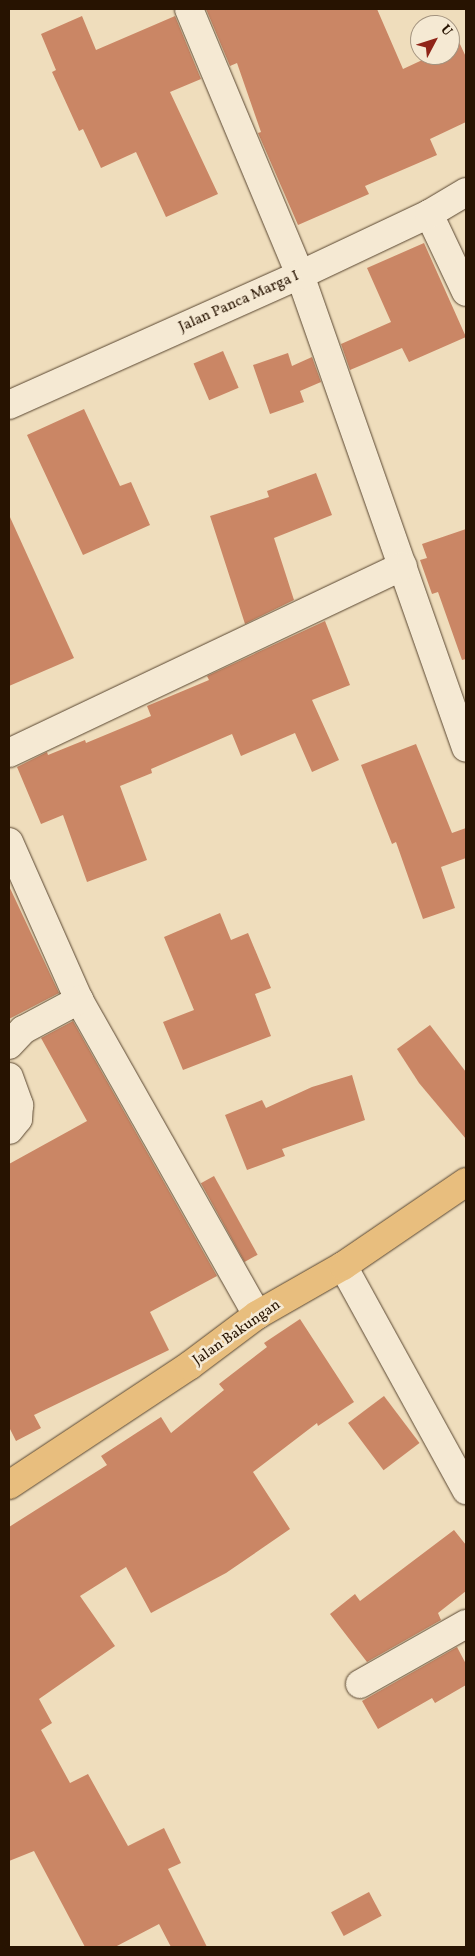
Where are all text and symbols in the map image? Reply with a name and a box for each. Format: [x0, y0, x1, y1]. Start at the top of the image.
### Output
north arrow [410, 15, 460, 65]
text: U [436, 21, 456, 40]
street label: Jalan Panca Marga I [176, 267, 302, 337]
street label: Jalan Bakungan [190, 1296, 284, 1370]

